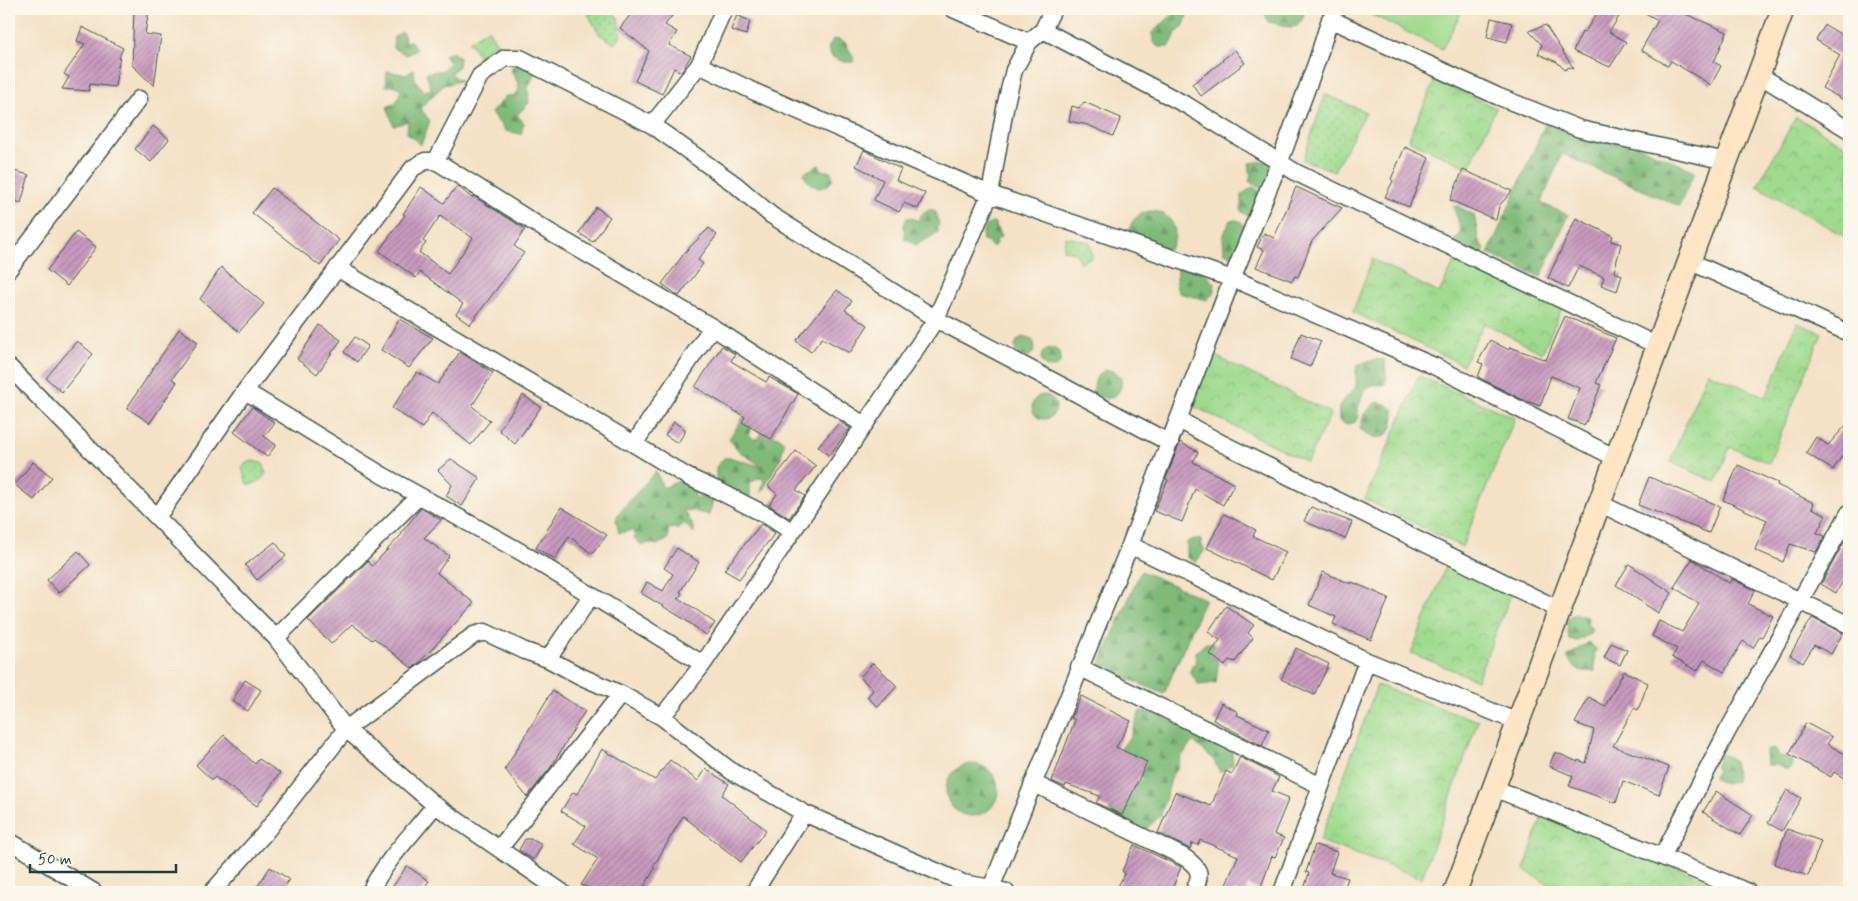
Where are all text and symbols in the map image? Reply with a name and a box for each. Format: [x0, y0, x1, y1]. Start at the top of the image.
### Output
scale bar [30, 841, 176, 873]
text: 50 m [38, 850, 72, 870]

